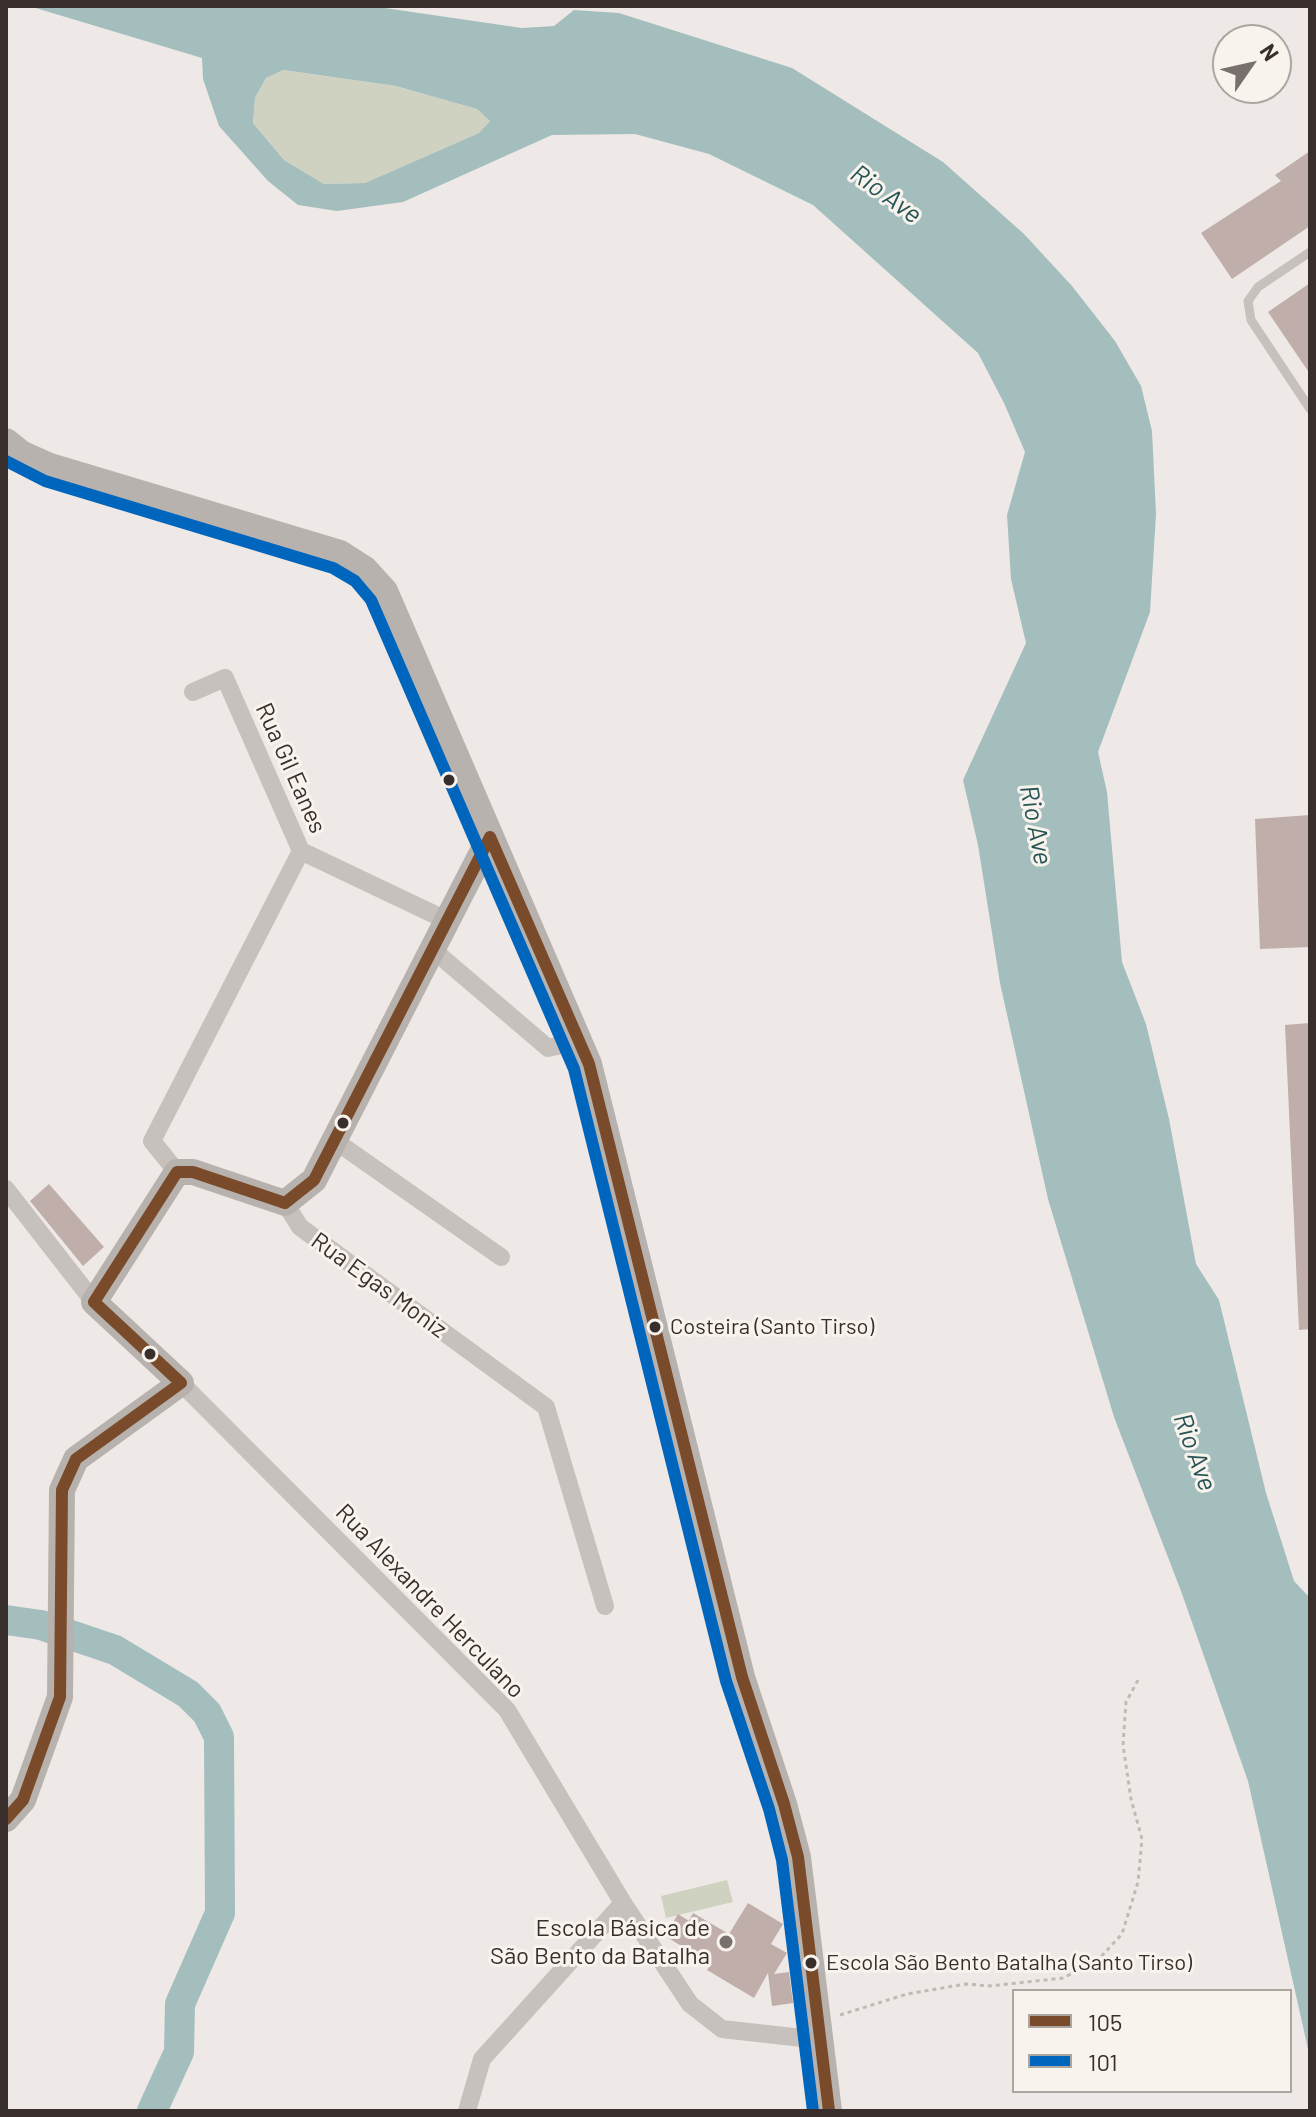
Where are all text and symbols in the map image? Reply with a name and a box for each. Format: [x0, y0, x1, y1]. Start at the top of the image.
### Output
north arrow [1212, 24, 1292, 104]
text: N [1255, 38, 1285, 65]
water label: Rio Ave [844, 158, 928, 230]
street label: Rua Gil Eanes [249, 698, 333, 838]
unlabelled marker [441, 772, 457, 788]
water label: Rio Ave [1013, 783, 1059, 867]
unlabelled marker [335, 1115, 351, 1131]
street label: Rua Egas Moniz [306, 1226, 452, 1344]
place label: Costeira (Santo Tirso) [670, 1314, 874, 1340]
marker: Costeira (Santo Tirso) [647, 1319, 663, 1335]
unlabelled marker [142, 1346, 158, 1362]
water label: Rio Ave [1167, 1409, 1223, 1495]
street label: Rua Alexandre Herculano [330, 1498, 530, 1704]
place label: Escola Básica de São Bento da Batalha [490, 1914, 710, 1970]
marker: Escola Básica de São Bento da Batalha [717, 1933, 735, 1951]
place label: Escola São Bento Batalha (Santo Tirso) [826, 1950, 1192, 1976]
marker: Escola São Bento Batalha (Santo Tirso) [803, 1955, 819, 1971]
legend [1012, 1989, 1292, 2093]
text: 105 [1088, 2007, 1122, 2036]
text: 101 [1088, 2047, 1118, 2076]

